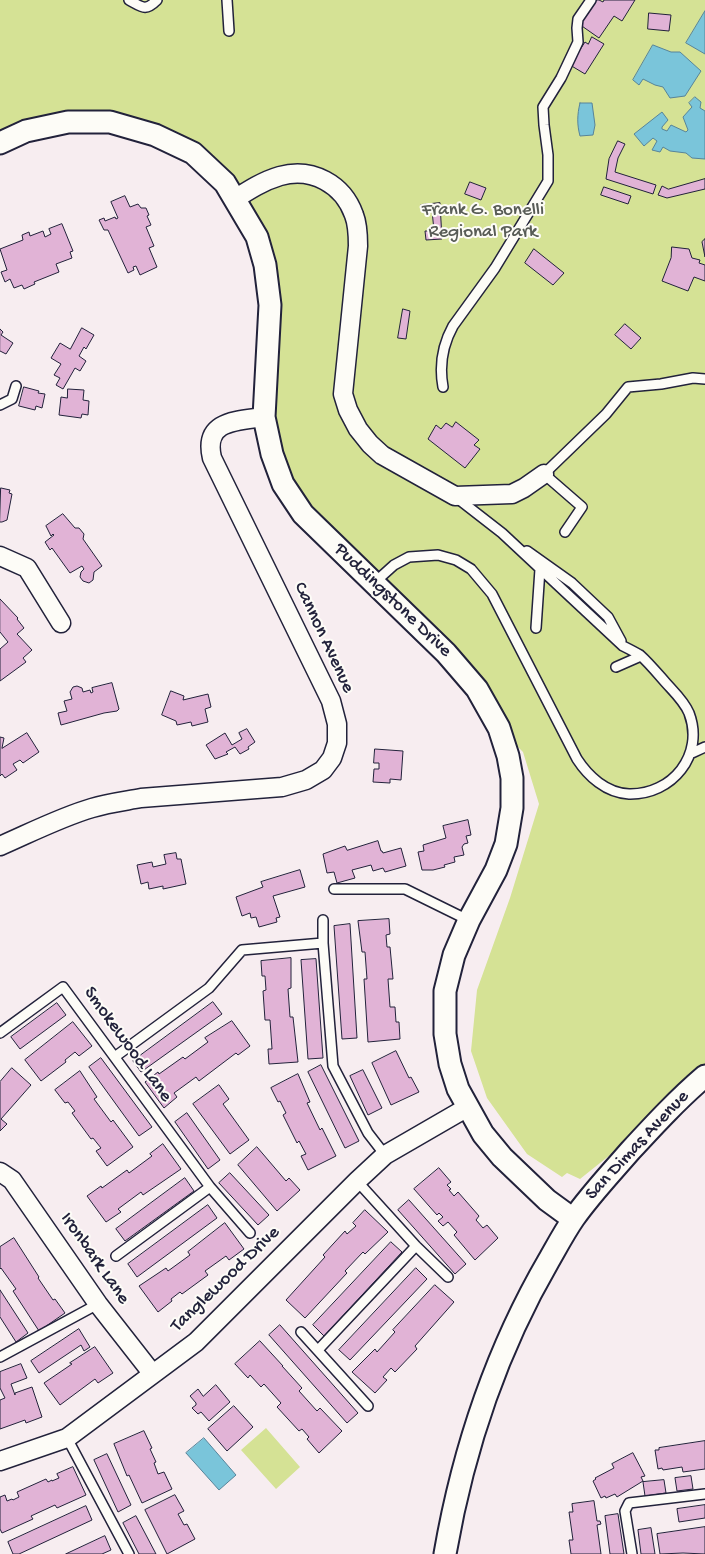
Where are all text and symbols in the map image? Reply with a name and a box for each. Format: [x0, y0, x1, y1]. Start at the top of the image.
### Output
park label: Frank G. Bonelli Regional Park [422, 200, 544, 244]
street label: Puddingstone Drive [328, 539, 456, 663]
street label: Cannon Avenue [287, 579, 359, 697]
street label: Smokewood Lane [78, 983, 176, 1107]
street label: San Dimas Avenue [581, 1086, 695, 1206]
street label: Ironbark Lane [54, 1209, 134, 1309]
street label: Tanglewood Drive [167, 1222, 285, 1338]

